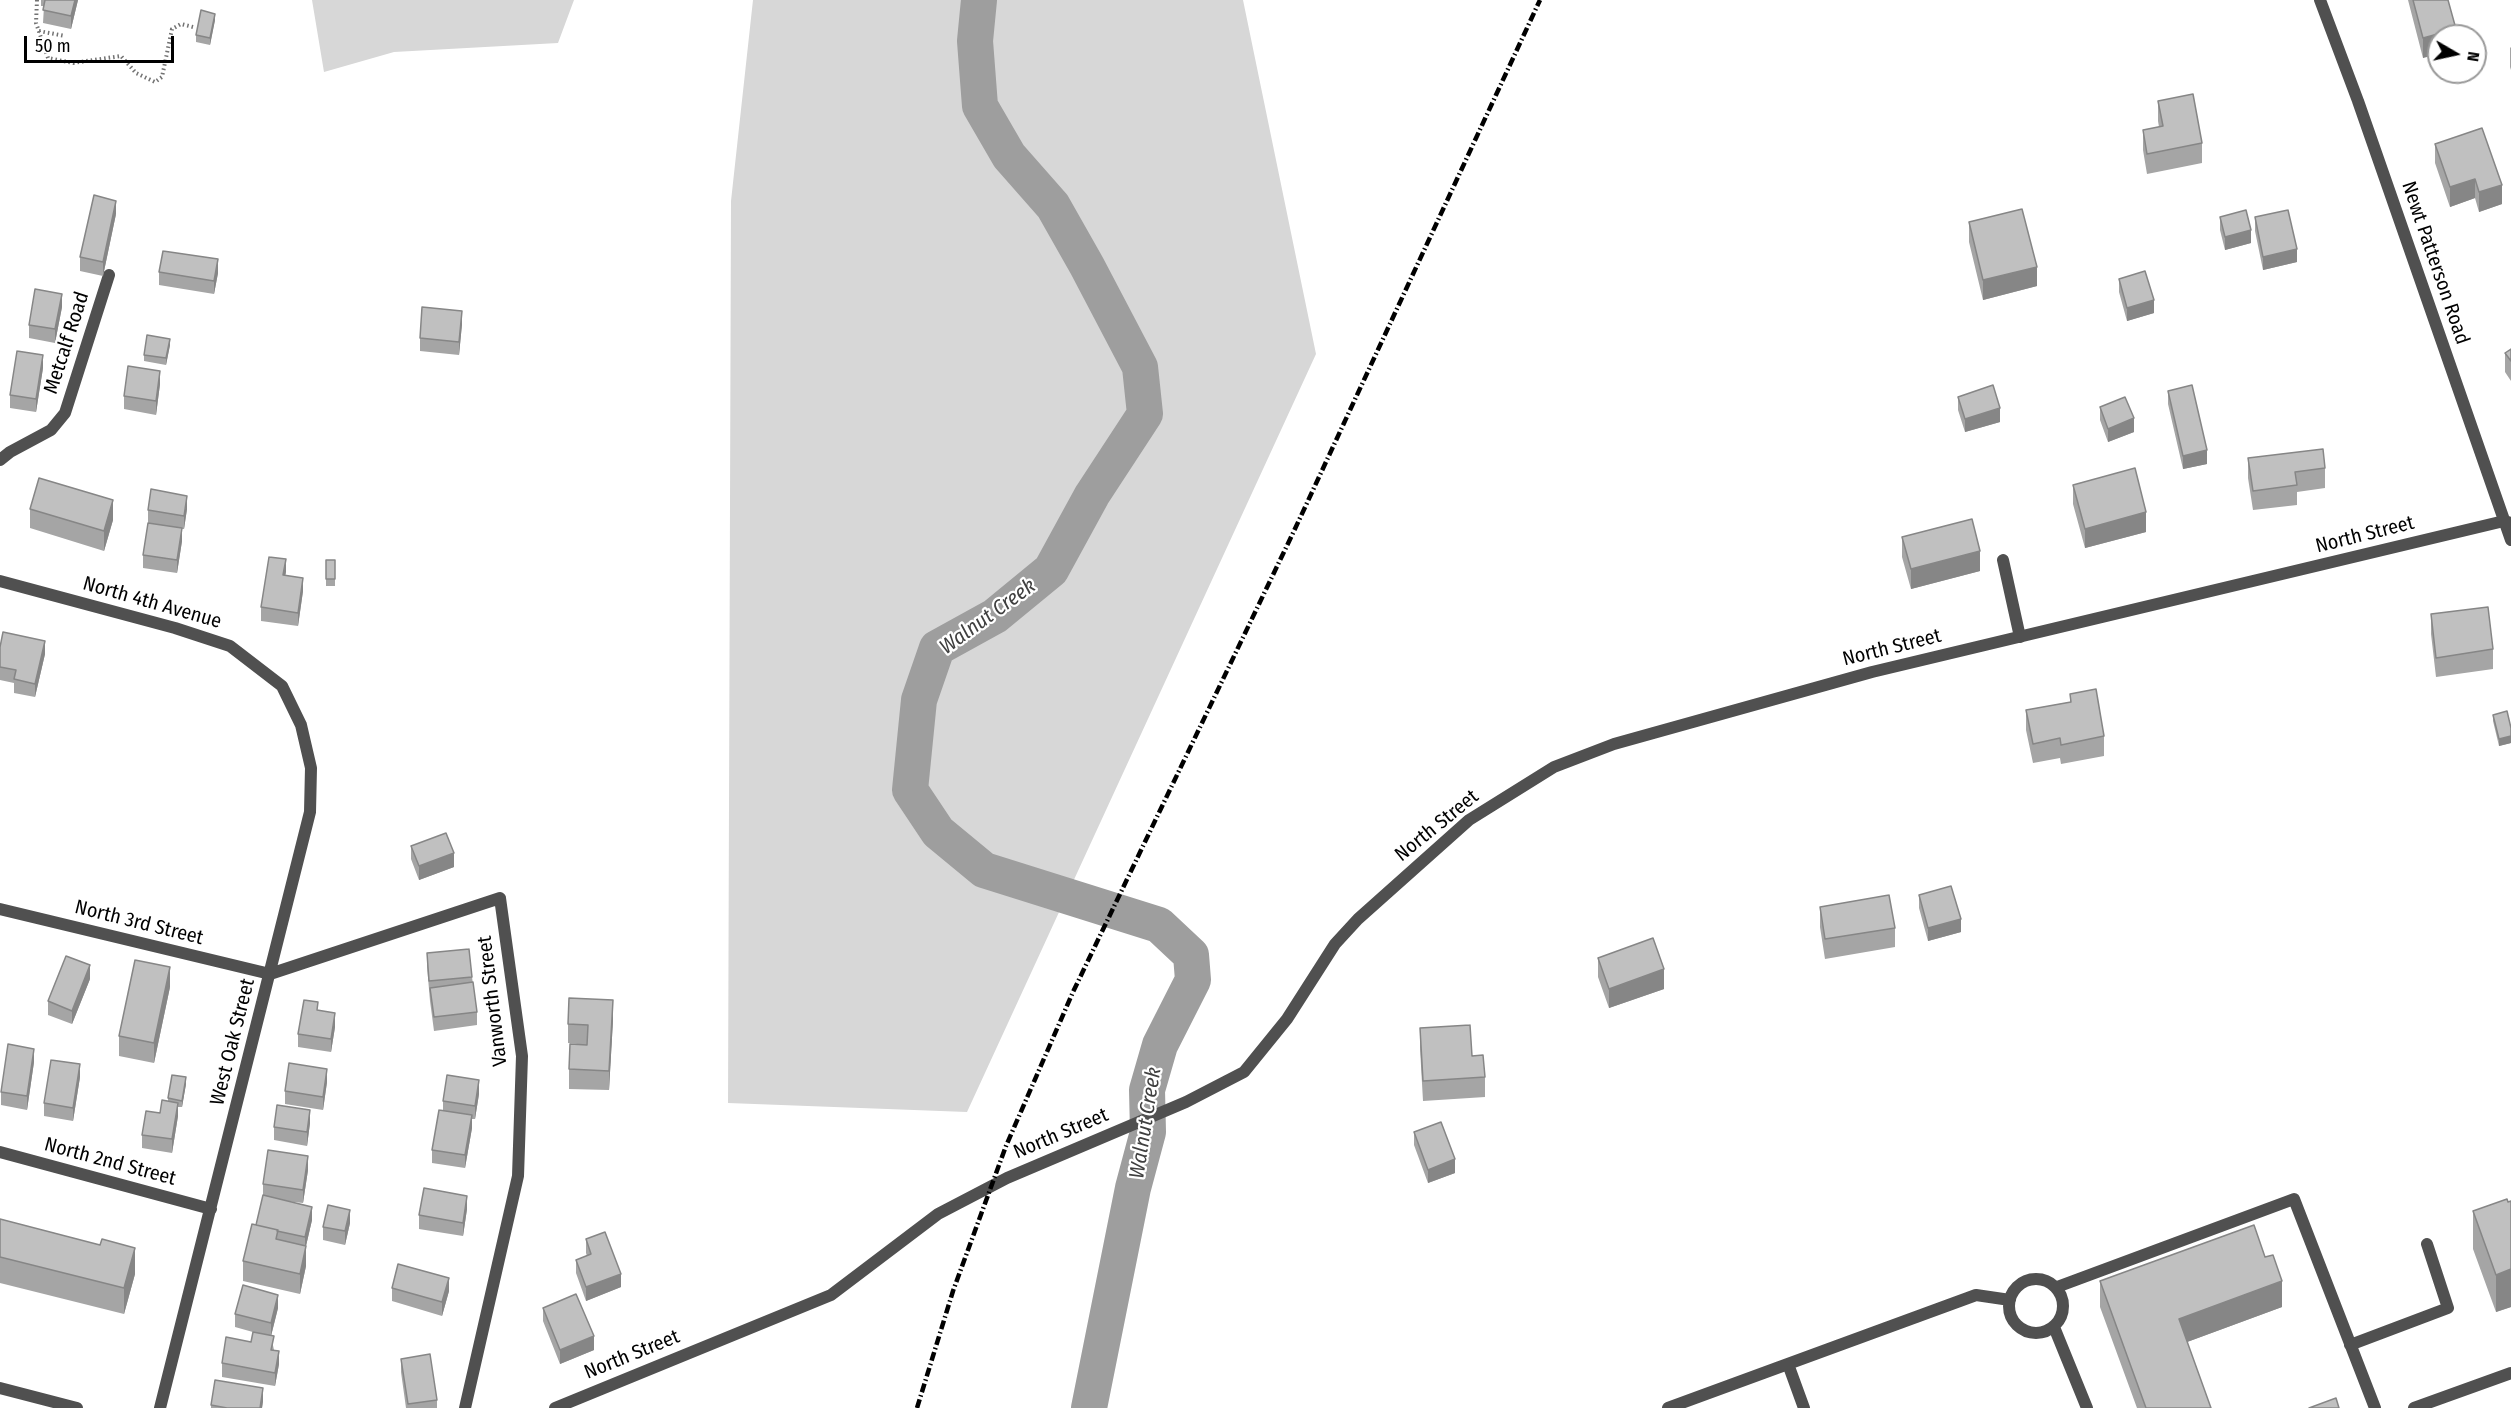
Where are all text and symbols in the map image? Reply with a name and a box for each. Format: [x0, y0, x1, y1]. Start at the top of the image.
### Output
scale bar [27, 24, 177, 62]
north arrow [2427, 24, 2487, 84]
text: 50 m [35, 35, 71, 57]
text: N [2463, 50, 2483, 63]
street label: Newt Patterson Road [2396, 178, 2474, 348]
street label: Metcalf Road [39, 289, 95, 397]
street label: North Street [2313, 511, 2417, 559]
street label: North 4th Avenue [80, 572, 224, 634]
water label: Walnut Creek [935, 574, 1041, 660]
street label: North Street [1840, 624, 1944, 672]
street label: North Street [1390, 785, 1484, 867]
street label: North 3rd Street [72, 895, 206, 951]
street label: Vanworth Street [473, 934, 513, 1068]
street label: West Oak Street [206, 976, 260, 1108]
water label: Walnut Creek [1125, 1065, 1167, 1181]
street label: North Street [1010, 1103, 1112, 1165]
street label: North 2nd Street [42, 1133, 178, 1191]
street label: North Street [581, 1325, 683, 1385]

